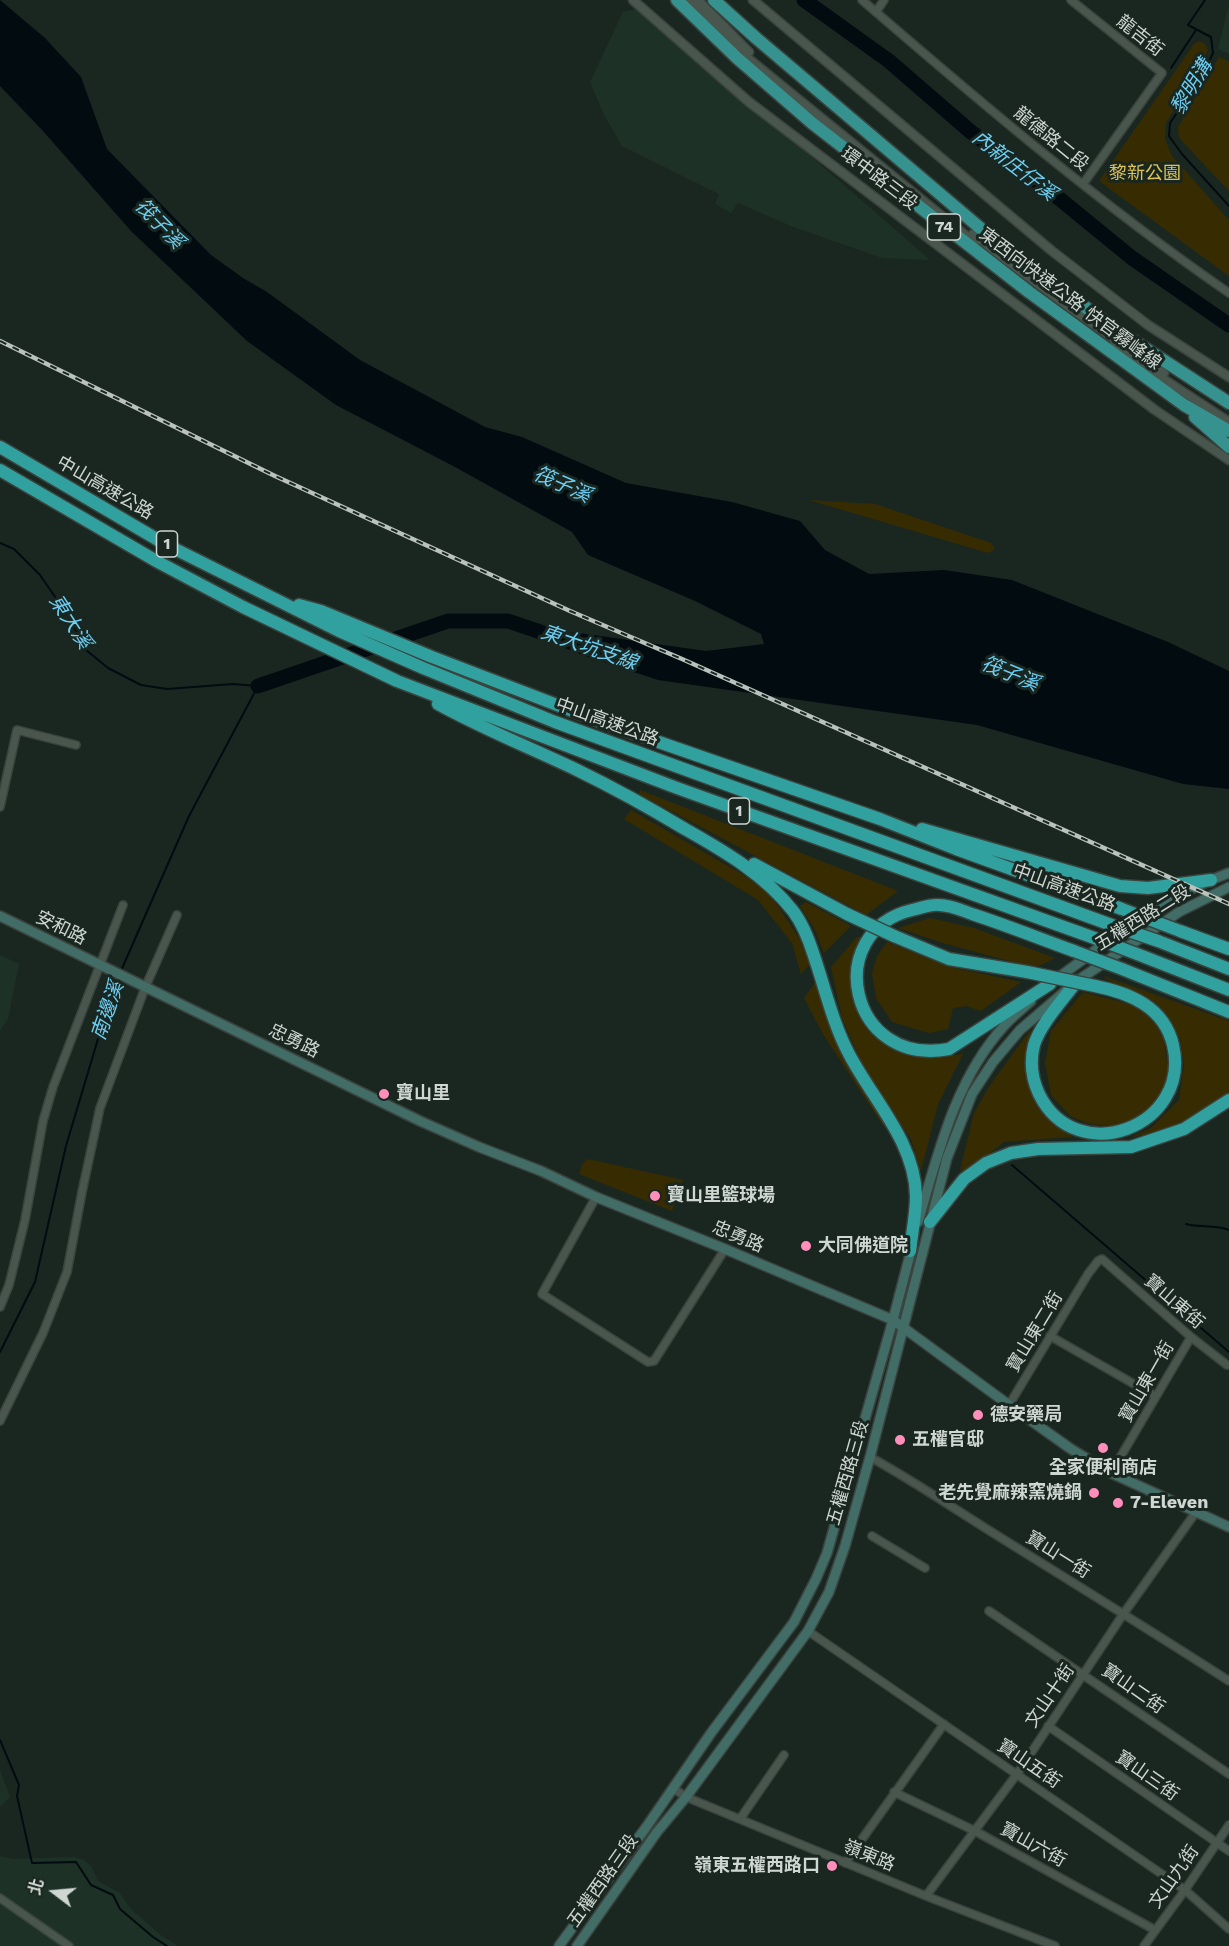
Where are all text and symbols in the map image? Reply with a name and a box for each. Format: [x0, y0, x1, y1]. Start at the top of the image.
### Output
street label: 龍吉街 [1112, 11, 1168, 61]
water label: 黎明溝 [1166, 55, 1218, 119]
street label: 龍德路二段 [1009, 102, 1093, 176]
water label: 內新庄仔溪 [967, 126, 1061, 206]
street label: 環中路三段 [837, 143, 921, 215]
park label: 黎新公園 [1109, 163, 1181, 185]
water label: 筏子溪 [130, 194, 188, 254]
road number: 74 [928, 214, 960, 240]
street label: 東西向快速公路 快官霧峰線 [975, 224, 1165, 374]
street label: 中山高速公路 [53, 452, 157, 524]
water label: 筏子溪 [530, 462, 594, 508]
road number: 1 [156, 531, 178, 557]
water label: 東大溪 [44, 590, 96, 654]
water label: 東大坑支線 [538, 620, 640, 676]
water label: 筏子溪 [978, 652, 1042, 696]
street label: 中山高速公路 [553, 693, 661, 751]
road number: 1 [728, 798, 750, 824]
street label: 中山高速公路 [1010, 859, 1118, 917]
street label: 五權西路二段 [1091, 880, 1195, 956]
street label: 安和路 [32, 906, 90, 950]
water label: 南邊溪 [87, 979, 129, 1043]
street label: 忠勇路 [265, 1019, 323, 1063]
place label: 寶山里 [396, 1083, 450, 1105]
marker: 寶山里 [377, 1087, 391, 1101]
place label: 寶山里籃球場 [667, 1185, 775, 1207]
marker: 寶山里籃球場 [648, 1189, 662, 1203]
street label: 忠勇路 [709, 1217, 767, 1257]
place label: 大同佛道院 [818, 1235, 908, 1257]
marker: 大同佛道院 [799, 1239, 813, 1253]
street label: 寶山東街 [1140, 1270, 1208, 1334]
street label: 寶山東二街 [1003, 1288, 1067, 1376]
street label: 寶山東一街 [1115, 1338, 1179, 1426]
place label: 德安藥局 [990, 1404, 1062, 1426]
marker: 德安藥局 [971, 1408, 985, 1422]
street label: 五權西路三段 [823, 1418, 873, 1528]
place label: 五權官邸 [912, 1429, 984, 1451]
marker: 五權官邸 [893, 1433, 907, 1447]
marker: 全家便利商店 [1096, 1441, 1110, 1455]
place label: 全家便利商店 [1049, 1457, 1157, 1479]
place label: 老先覺麻辣窯燒鍋 [938, 1482, 1082, 1504]
marker: 老先覺麻辣窯燒鍋 [1087, 1486, 1101, 1500]
place label: 7-Eleven [1130, 1492, 1208, 1514]
marker: 7-Eleven [1111, 1496, 1125, 1510]
street label: 寶山一街 [1022, 1527, 1094, 1583]
street label: 文山十街 [1021, 1660, 1079, 1732]
street label: 寶山二街 [1097, 1660, 1169, 1718]
street label: 寶山五街 [993, 1735, 1065, 1793]
street label: 寶山三街 [1111, 1747, 1183, 1805]
street label: 寶山六街 [996, 1818, 1070, 1872]
street label: 五權西路三段 [563, 1831, 643, 1931]
street label: 嶺東路 [840, 1836, 898, 1876]
street label: 文山九街 [1145, 1841, 1203, 1913]
place label: 嶺東五權西路口 [694, 1855, 820, 1877]
marker: 嶺東五權西路口 [825, 1859, 839, 1873]
north arrow [24, 1862, 84, 1922]
text: 北 [25, 1877, 48, 1897]

